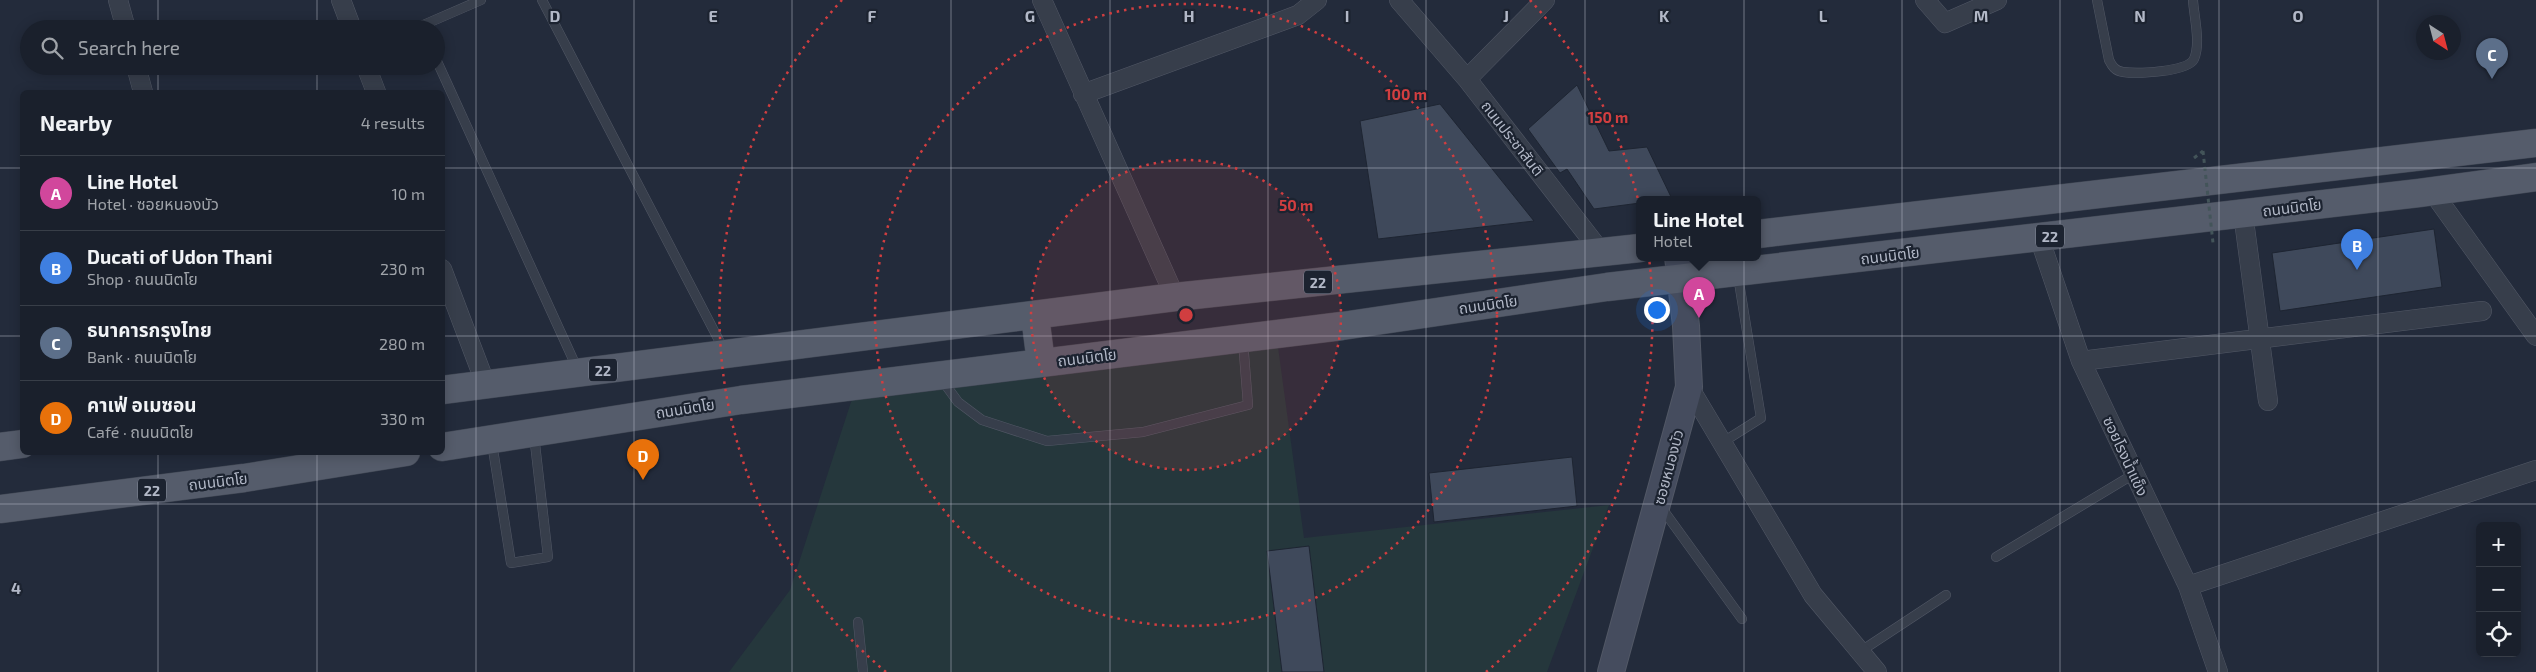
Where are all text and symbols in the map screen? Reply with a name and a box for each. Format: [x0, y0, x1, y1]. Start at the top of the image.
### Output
text: D [550, 6, 561, 25]
text: E [708, 6, 718, 25]
text: F [868, 6, 877, 25]
text: G [1025, 6, 1035, 25]
text: H [1183, 6, 1195, 25]
text: I [1345, 6, 1349, 25]
text: J [1503, 6, 1509, 25]
text: K [1659, 6, 1670, 25]
text: L [1819, 6, 1828, 25]
text: M [1974, 6, 1988, 25]
text: N [2134, 6, 2146, 25]
text: O [2292, 6, 2304, 25]
north arrow [2416, 15, 2461, 60]
search box [20, 20, 445, 75]
icon: search [38, 34, 66, 62]
text: Search here [78, 36, 180, 59]
pin: C [2476, 38, 2508, 79]
text: 100 m [1385, 85, 1427, 103]
street label: ถนนประชาสันติ [1478, 97, 1548, 179]
text: 150 m [1588, 108, 1628, 126]
text: Nearby [40, 110, 112, 135]
text: 4 results [361, 113, 425, 132]
text: Line Hotel [87, 170, 178, 193]
text: A [51, 184, 61, 203]
text: 10 m [391, 184, 425, 203]
text: Hotel · ซอยหนองบัว [87, 194, 219, 213]
street label: ถนนนิตโย [2261, 194, 2323, 220]
text: 50 m [1279, 196, 1313, 214]
popup [1636, 196, 1761, 261]
text: Line Hotel [1653, 208, 1744, 231]
road number: 22 [2036, 225, 2064, 248]
pin: B [2341, 229, 2373, 270]
text: Hotel [1653, 231, 1692, 250]
street label: ถนนนิตโย [1859, 242, 1921, 268]
text: Ducati of Udon Thani [87, 245, 273, 268]
text: B [51, 259, 61, 278]
text: 230 m [380, 259, 425, 278]
text: Shop · ถนนนิตโย [87, 269, 198, 288]
road number: 22 [1304, 270, 1332, 294]
pin: A [1683, 277, 1715, 318]
street label: ถนนนิตโย [1457, 291, 1519, 317]
your location [1644, 297, 1670, 323]
centre of rings [1177, 306, 1195, 324]
text: ธนาคารกรุงไทย [87, 318, 212, 341]
text: C [51, 334, 61, 353]
text: 280 m [379, 334, 425, 353]
street label: ถนนนิตโย [1056, 344, 1118, 370]
text: Bank · ถนนนิตโย [87, 347, 197, 366]
road number: 22 [589, 358, 617, 382]
text: คาเฟ่ อเมซอน [87, 393, 197, 416]
street label: ถนนนิตโย [654, 394, 716, 422]
text: D [51, 409, 61, 428]
text: 330 m [380, 409, 425, 428]
street label: ซอยโรงน้ำแข็ง [2100, 413, 2153, 499]
text: Café · ถนนนิตโย [87, 422, 194, 441]
street label: ซอยหนองบัว [1649, 427, 1687, 507]
pin: D [627, 439, 659, 480]
street label: ถนนนิตโย [187, 468, 249, 494]
road number: 22 [138, 478, 166, 502]
map controls [2476, 522, 2521, 657]
button: + [2476, 522, 2521, 567]
button: − [2476, 567, 2521, 612]
text: 4 [11, 578, 21, 597]
button: locate [2476, 612, 2521, 657]

